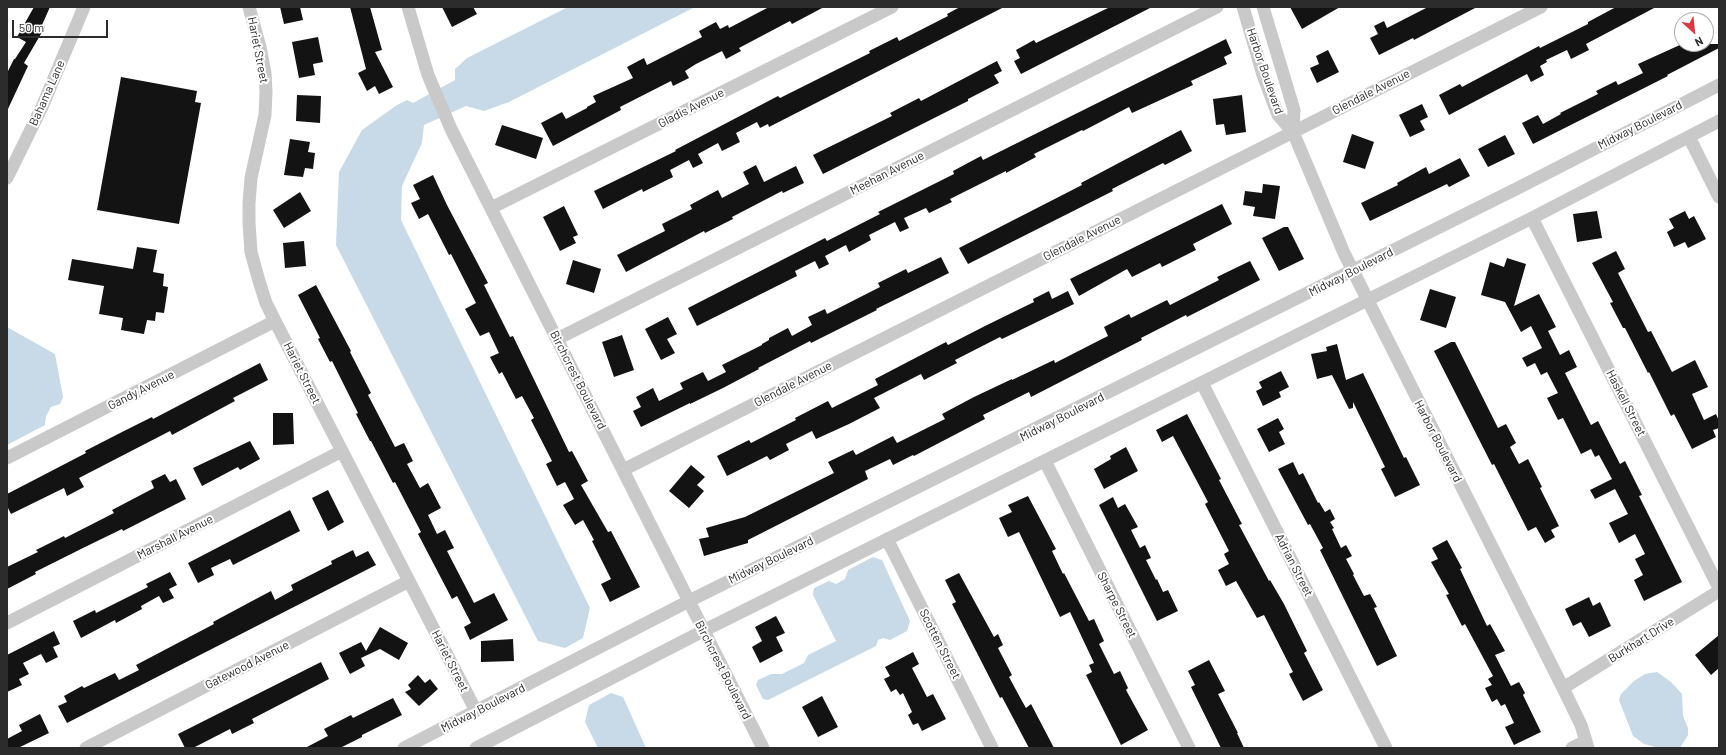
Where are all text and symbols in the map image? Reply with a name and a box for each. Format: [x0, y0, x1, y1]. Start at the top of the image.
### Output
scale bar [14, 12, 110, 38]
north arrow [1674, 12, 1714, 52]
street label: Hariet Street [245, 16, 271, 84]
text: 50 m [19, 20, 44, 34]
street label: Harbor Boulevard [1244, 26, 1286, 116]
text: N [1693, 35, 1705, 50]
street label: Bahama Lane [26, 58, 68, 128]
street label: Glendale Avenue [1330, 66, 1412, 118]
street label: Gladis Avenue [656, 85, 726, 131]
street label: Midway Boulevard [1595, 98, 1685, 152]
street label: Meehan Avenue [848, 148, 926, 198]
street label: Glendale Avenue [1041, 212, 1123, 264]
street label: Midway Boulevard [1306, 245, 1396, 299]
street label: Birchcrest Boulevard [547, 328, 609, 432]
street label: Hariet Street [280, 340, 324, 406]
street label: Glendale Avenue [752, 358, 834, 410]
street label: Gandy Avenue [105, 367, 177, 413]
street label: Haskell Street [1603, 367, 1649, 439]
street label: Midway Boulevard [1017, 390, 1107, 444]
street label: Harbor Boulevard [1411, 398, 1465, 484]
street label: Marshall Avenue [135, 512, 215, 562]
street label: Adrian Street [1272, 531, 1316, 599]
street label: Midway Boulevard [726, 533, 816, 587]
street label: Sharpe Street [1094, 570, 1140, 640]
street label: Scotten Street [916, 607, 964, 681]
street label: Burkhart Drive [1605, 614, 1677, 666]
street label: Birchcrest Boulevard [692, 618, 754, 722]
street label: Hariet Street [428, 628, 472, 694]
street label: Gatewood Avenue [203, 638, 291, 692]
street label: Midway Boulevard [438, 681, 528, 735]

